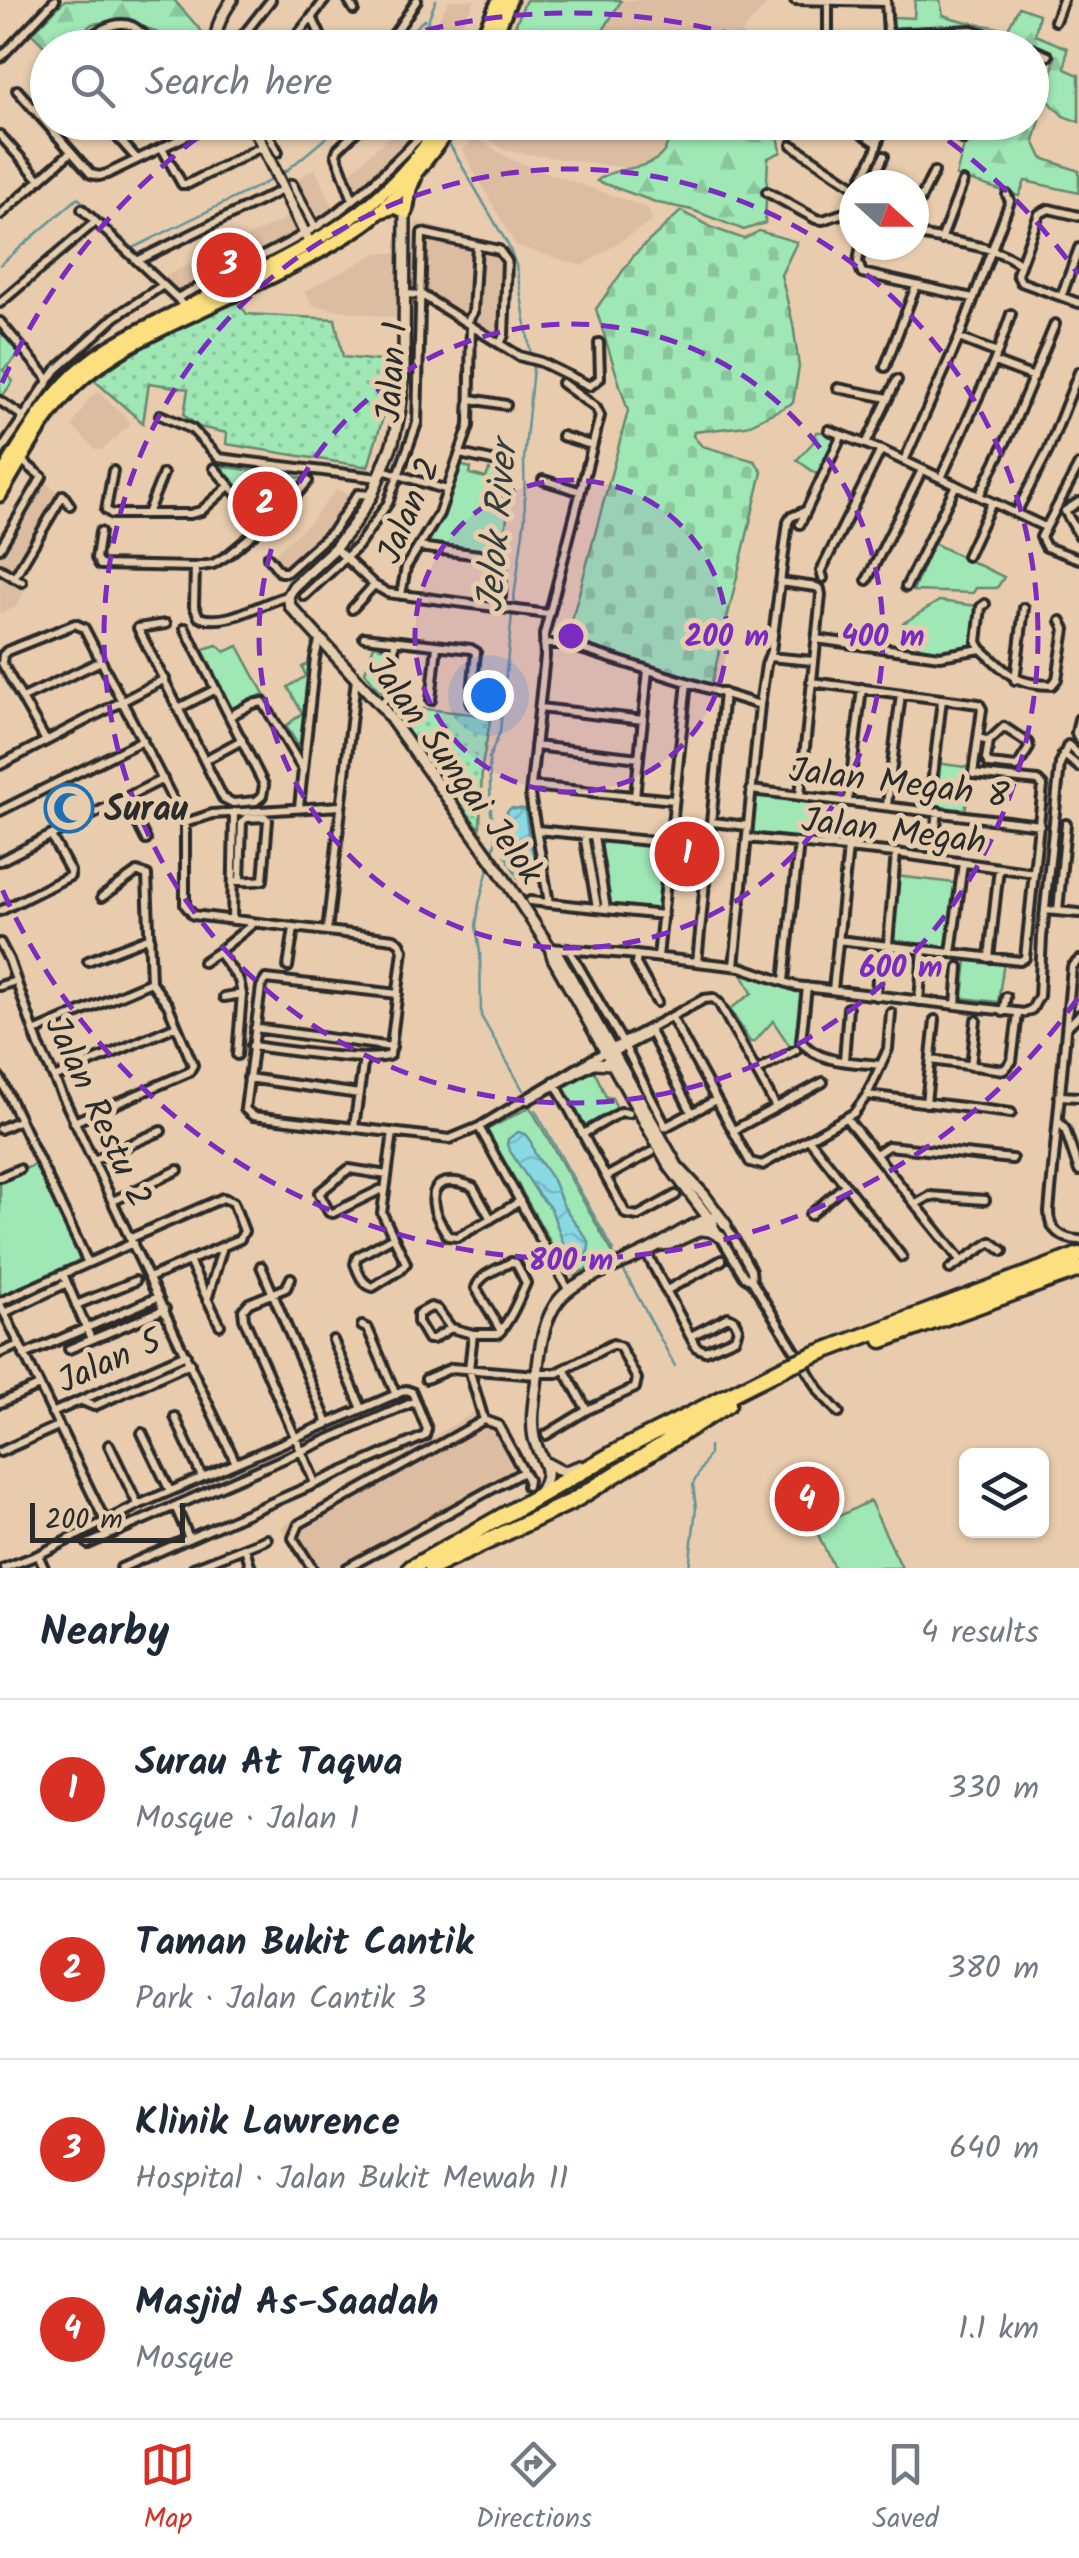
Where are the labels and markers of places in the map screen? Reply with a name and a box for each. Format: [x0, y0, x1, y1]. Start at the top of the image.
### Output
pin: 3 [196, 228, 262, 302]
pin: 2 [232, 466, 298, 542]
centre of rings [553, 618, 589, 654]
mosque icon: Surau [43, 782, 95, 834]
place label: Surau [104, 783, 189, 839]
pin: 1 [654, 816, 720, 892]
pin: 4 [774, 1462, 840, 1536]

